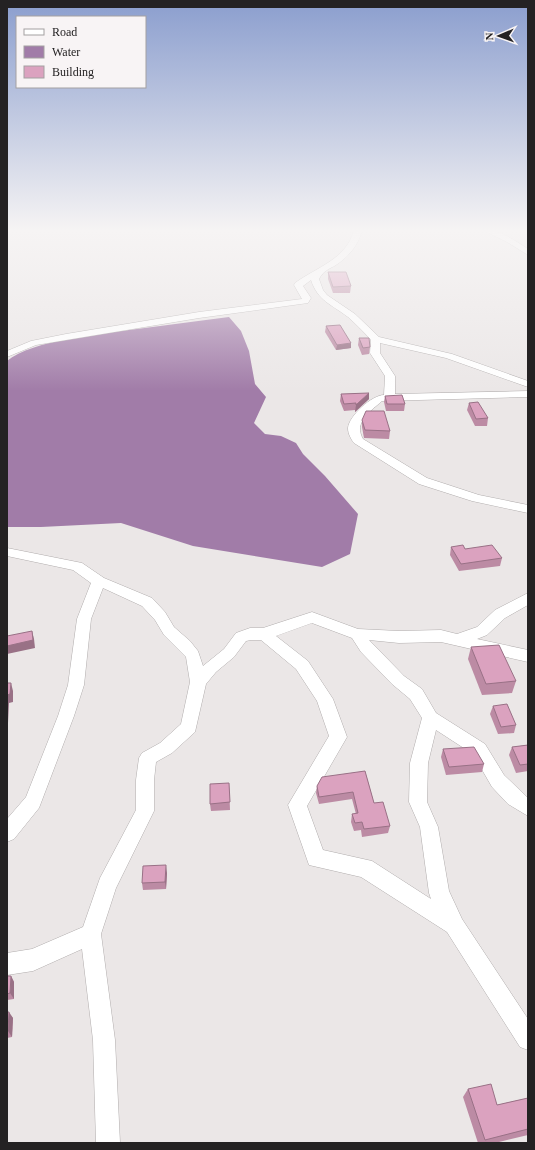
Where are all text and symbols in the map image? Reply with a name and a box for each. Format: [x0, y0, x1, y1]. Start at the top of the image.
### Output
legend [16, 16, 146, 88]
north arrow [479, 16, 519, 56]
text: Road [52, 25, 77, 39]
text: N [483, 32, 495, 41]
text: Water [52, 45, 80, 59]
text: Building [52, 65, 94, 79]

